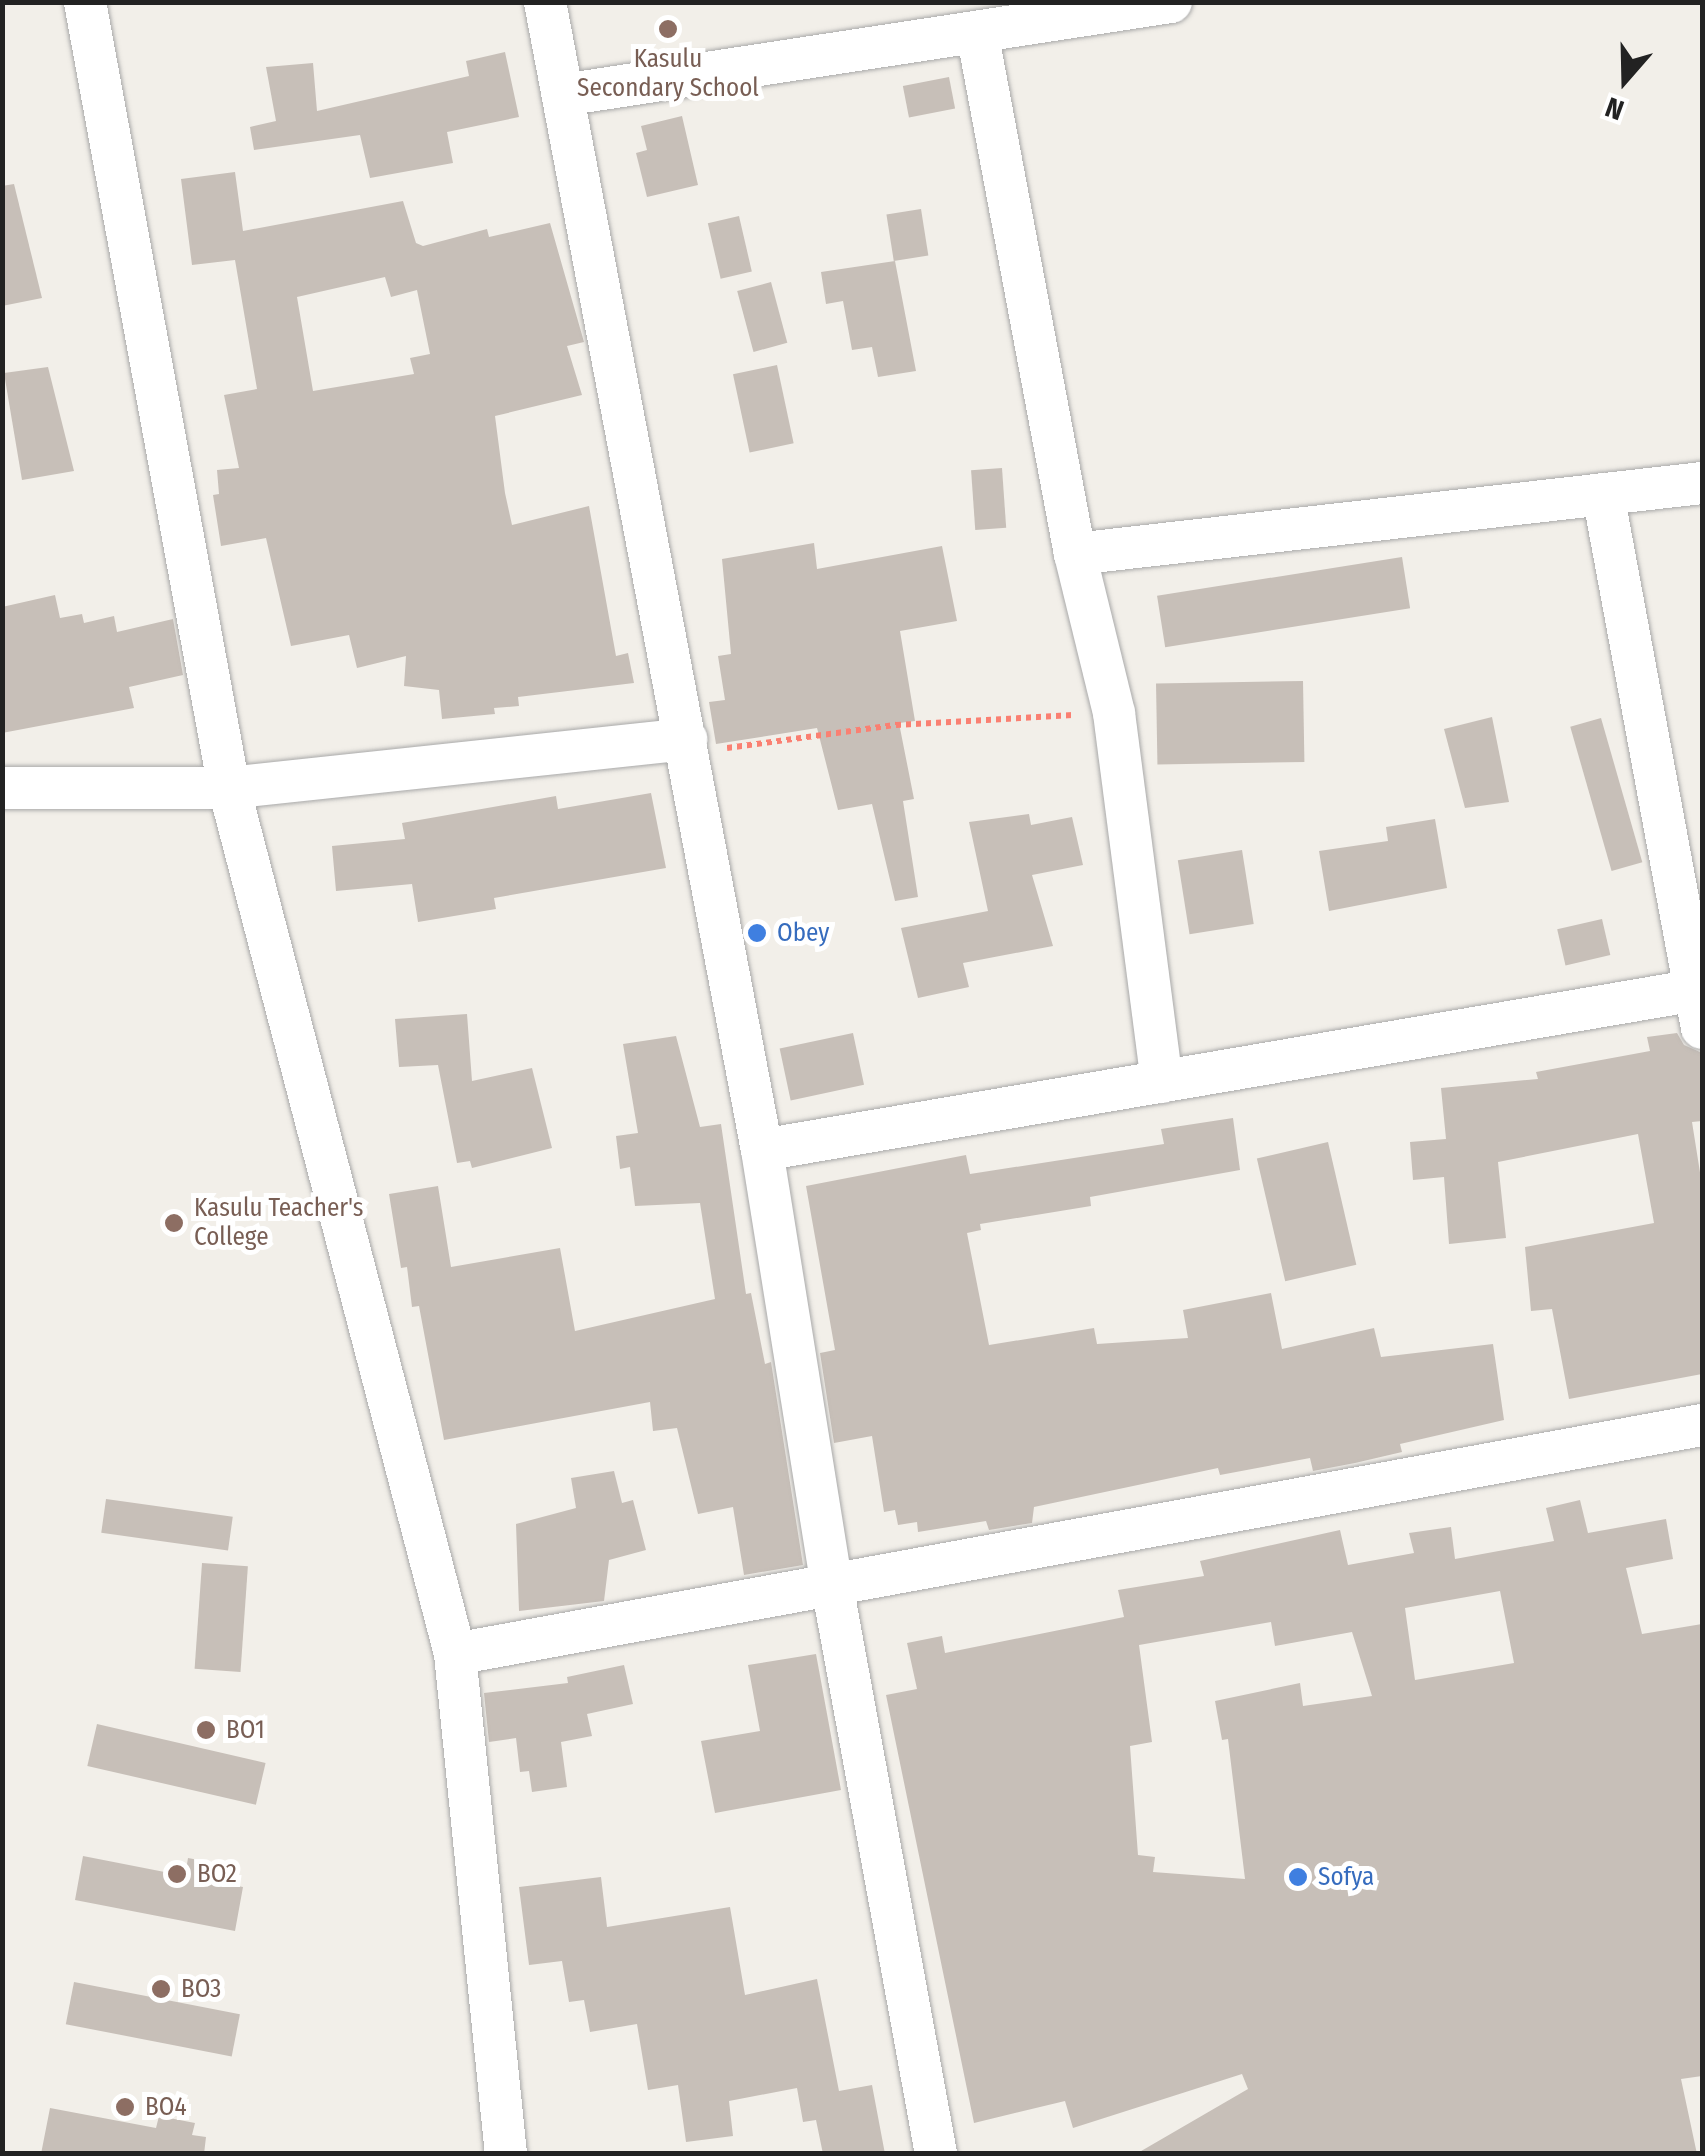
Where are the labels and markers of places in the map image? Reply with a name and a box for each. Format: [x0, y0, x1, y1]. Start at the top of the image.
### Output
marker: Kasulu Secondary School [657, 18, 679, 40]
place label: Kasulu Secondary School [577, 45, 759, 104]
place label: Obey [777, 918, 829, 948]
marker: Obey [746, 922, 768, 944]
place label: Kasulu Teacher's College [194, 1194, 364, 1253]
marker: Kasulu Teacher's College [163, 1212, 185, 1234]
place label: BO1 [226, 1715, 265, 1745]
marker: BO1 [195, 1719, 217, 1741]
place label: BO2 [197, 1859, 237, 1889]
place label: Sofya [1318, 1862, 1374, 1892]
marker: BO2 [166, 1863, 188, 1885]
marker: Sofya [1287, 1866, 1309, 1888]
place label: BO3 [181, 1974, 221, 2004]
marker: BO3 [150, 1978, 172, 2000]
place label: BO4 [145, 2092, 186, 2122]
marker: BO4 [114, 2096, 136, 2118]

